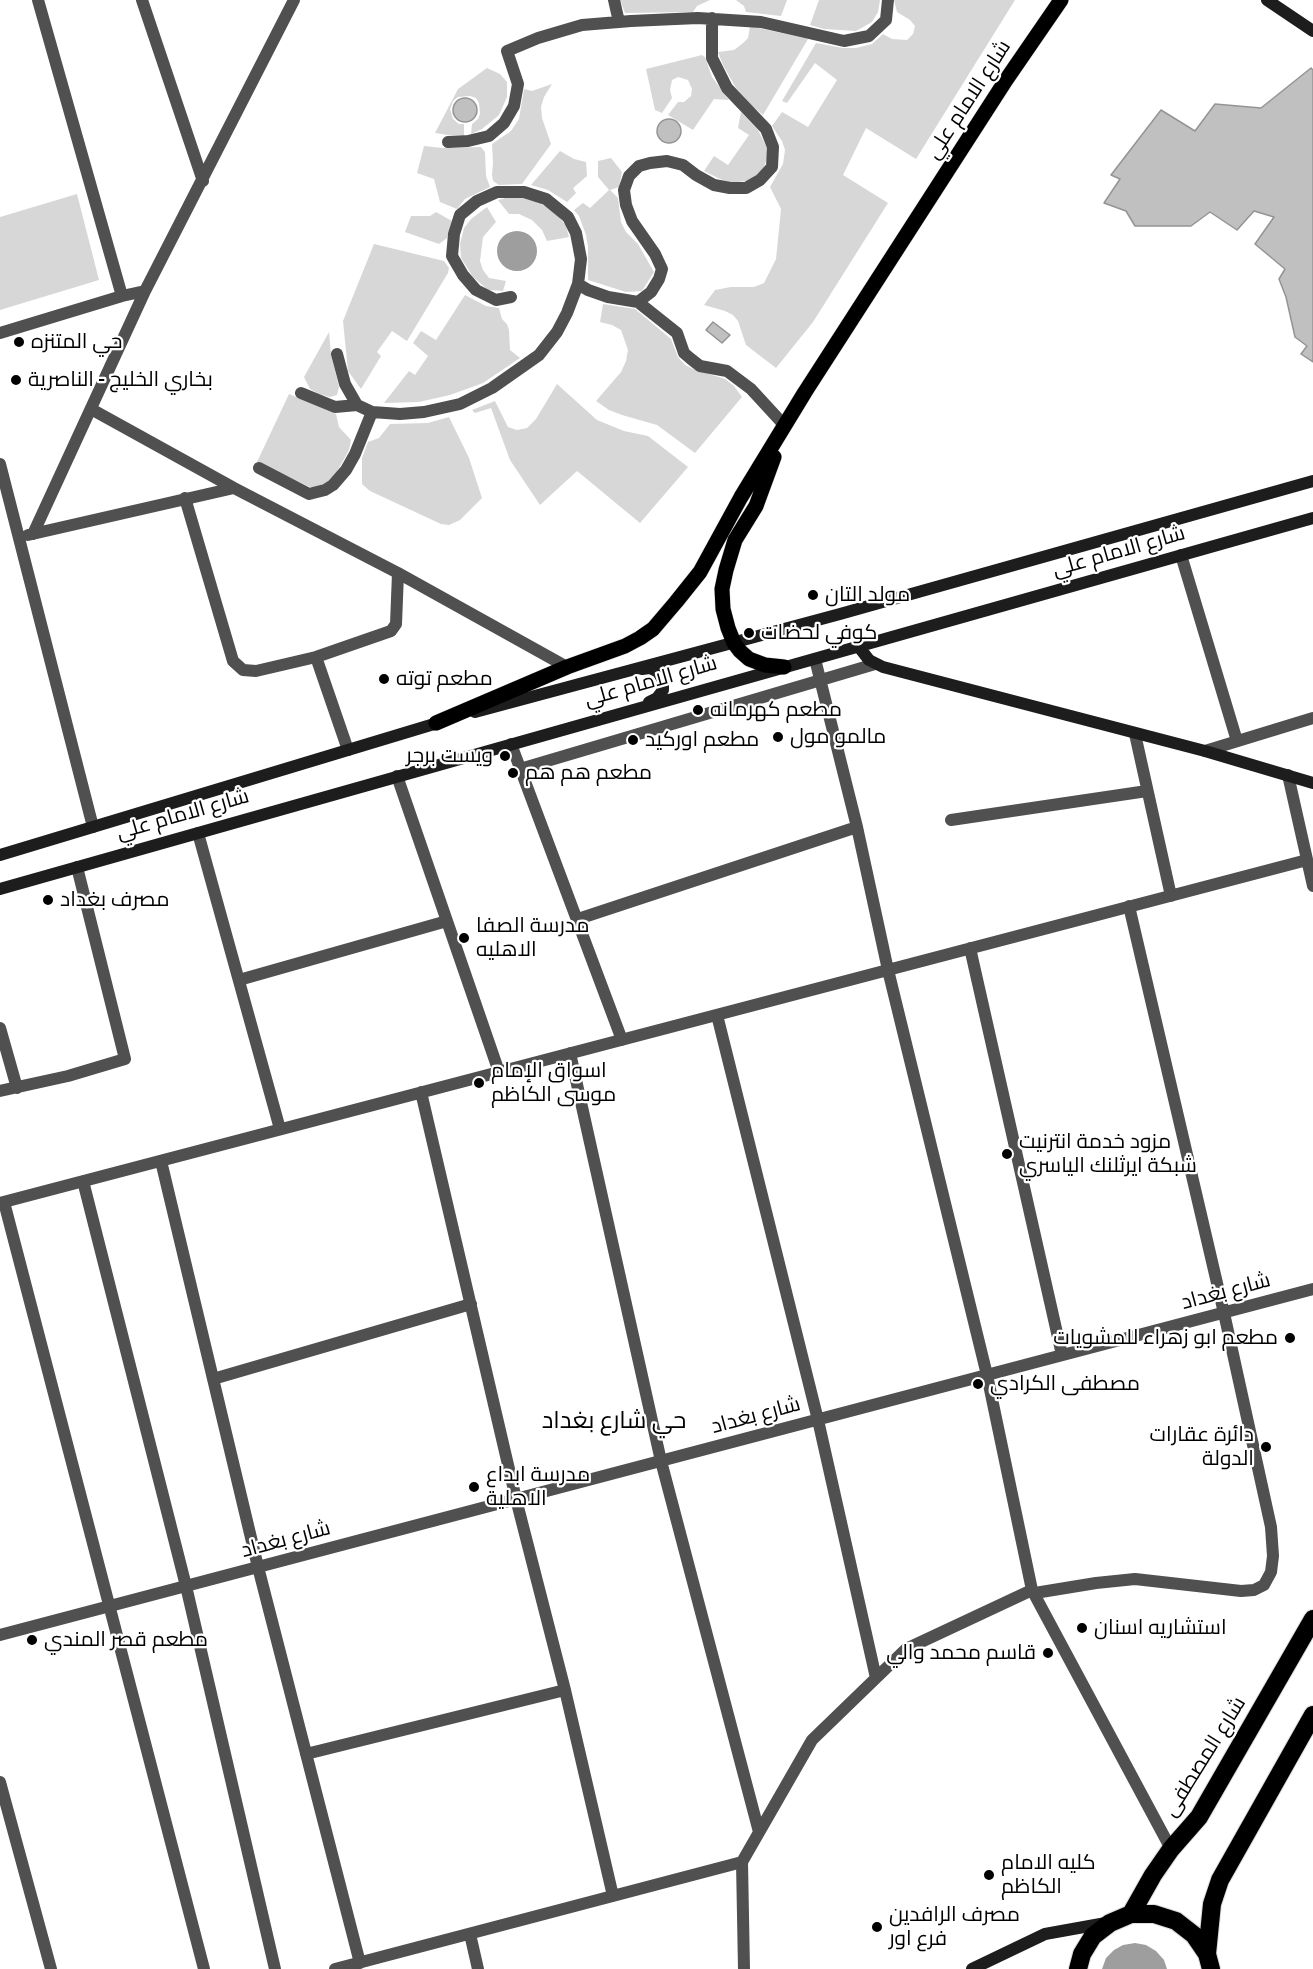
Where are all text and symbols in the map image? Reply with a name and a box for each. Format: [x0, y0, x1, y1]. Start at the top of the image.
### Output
street label: شارع الامام علي [921, 36, 1017, 164]
place label: حي المتنزه [31, 329, 123, 355]
marker: حي المتنزه [12, 335, 26, 349]
place label: بخاري الخليج - الناصرية [28, 367, 213, 393]
marker: بخاري الخليج - الناصرية [9, 373, 23, 387]
street label: شارع الامام علي [1050, 521, 1188, 583]
place label: مولد التان [825, 582, 910, 608]
marker: مولد التان [806, 588, 820, 602]
place label: كوفي لحضات [761, 620, 877, 646]
marker: كوفي لحضات [742, 626, 756, 640]
street label: شارع الامام علي [582, 651, 720, 713]
place label: مطعم توته [396, 666, 493, 692]
marker: مطعم توته [377, 672, 391, 686]
place label: مطعم كهرمانه [710, 697, 842, 723]
marker: مطعم كهرمانه [691, 703, 705, 717]
place label: مالمو مول [790, 724, 886, 750]
place label: مطعم اوركيد [645, 727, 759, 753]
marker: مالمو مول [771, 730, 785, 744]
marker: مطعم اوركيد [626, 733, 640, 747]
place label: ويست برجر [406, 743, 493, 769]
marker: ويست برجر [498, 749, 512, 763]
place label: مطعم هم هم [525, 760, 652, 786]
marker: مطعم هم هم [506, 766, 520, 780]
street label: شارع الامام علي [114, 784, 252, 846]
place label: مصرف بغداد [60, 887, 169, 913]
marker: مصرف بغداد [41, 893, 55, 907]
place label: مدرسة الصفا الاهليه [476, 913, 589, 963]
marker: مدرسة الصفا الاهليه [457, 931, 471, 945]
place label: اسواق الإمام موسى الكاظم [491, 1058, 616, 1108]
marker: اسواق الإمام موسى الكاظم [472, 1076, 486, 1090]
place label: مزود خدمة انترنيت شبكة ايرثلنك الياسري [1019, 1129, 1197, 1179]
marker: مزود خدمة انترنيت شبكة ايرثلنك الياسري [1000, 1147, 1014, 1161]
street label: شارع بغداد [1179, 1268, 1273, 1316]
place label: مطعم ابو زهراء للمشويات [1053, 1325, 1278, 1351]
marker: مطعم ابو زهراء للمشويات [1283, 1331, 1297, 1345]
place label: مصطفى الكرادي [990, 1371, 1140, 1397]
marker: مصطفى الكرادي [971, 1377, 985, 1391]
street label: شارع بغداد [709, 1392, 803, 1440]
district label: حي شارع بغداد [542, 1408, 686, 1436]
place label: دائرة عقارات الدولة [1149, 1422, 1254, 1472]
marker: دائرة عقارات الدولة [1259, 1440, 1273, 1454]
place label: مدرسة ابداع الاهلية [486, 1462, 590, 1512]
marker: مدرسة ابداع الاهلية [467, 1480, 481, 1494]
street label: شارع بغداد [239, 1516, 333, 1564]
place label: استشاريه اسنان [1094, 1615, 1227, 1641]
marker: استشاريه اسنان [1075, 1621, 1089, 1635]
place label: مطعم قصر المندي [44, 1627, 208, 1653]
marker: مطعم قصر المندي [25, 1633, 39, 1647]
place label: قاسم محمد والي [886, 1640, 1036, 1666]
marker: قاسم محمد والي [1041, 1646, 1055, 1660]
street label: شارع المصطفى [1158, 1692, 1252, 1822]
place label: كليه الامام الكاظم [1001, 1850, 1096, 1900]
marker: كليه الامام الكاظم [982, 1868, 996, 1882]
place label: مصرف الرافدين فرع اور [889, 1902, 1020, 1952]
marker: مصرف الرافدين فرع اور [870, 1920, 884, 1934]

